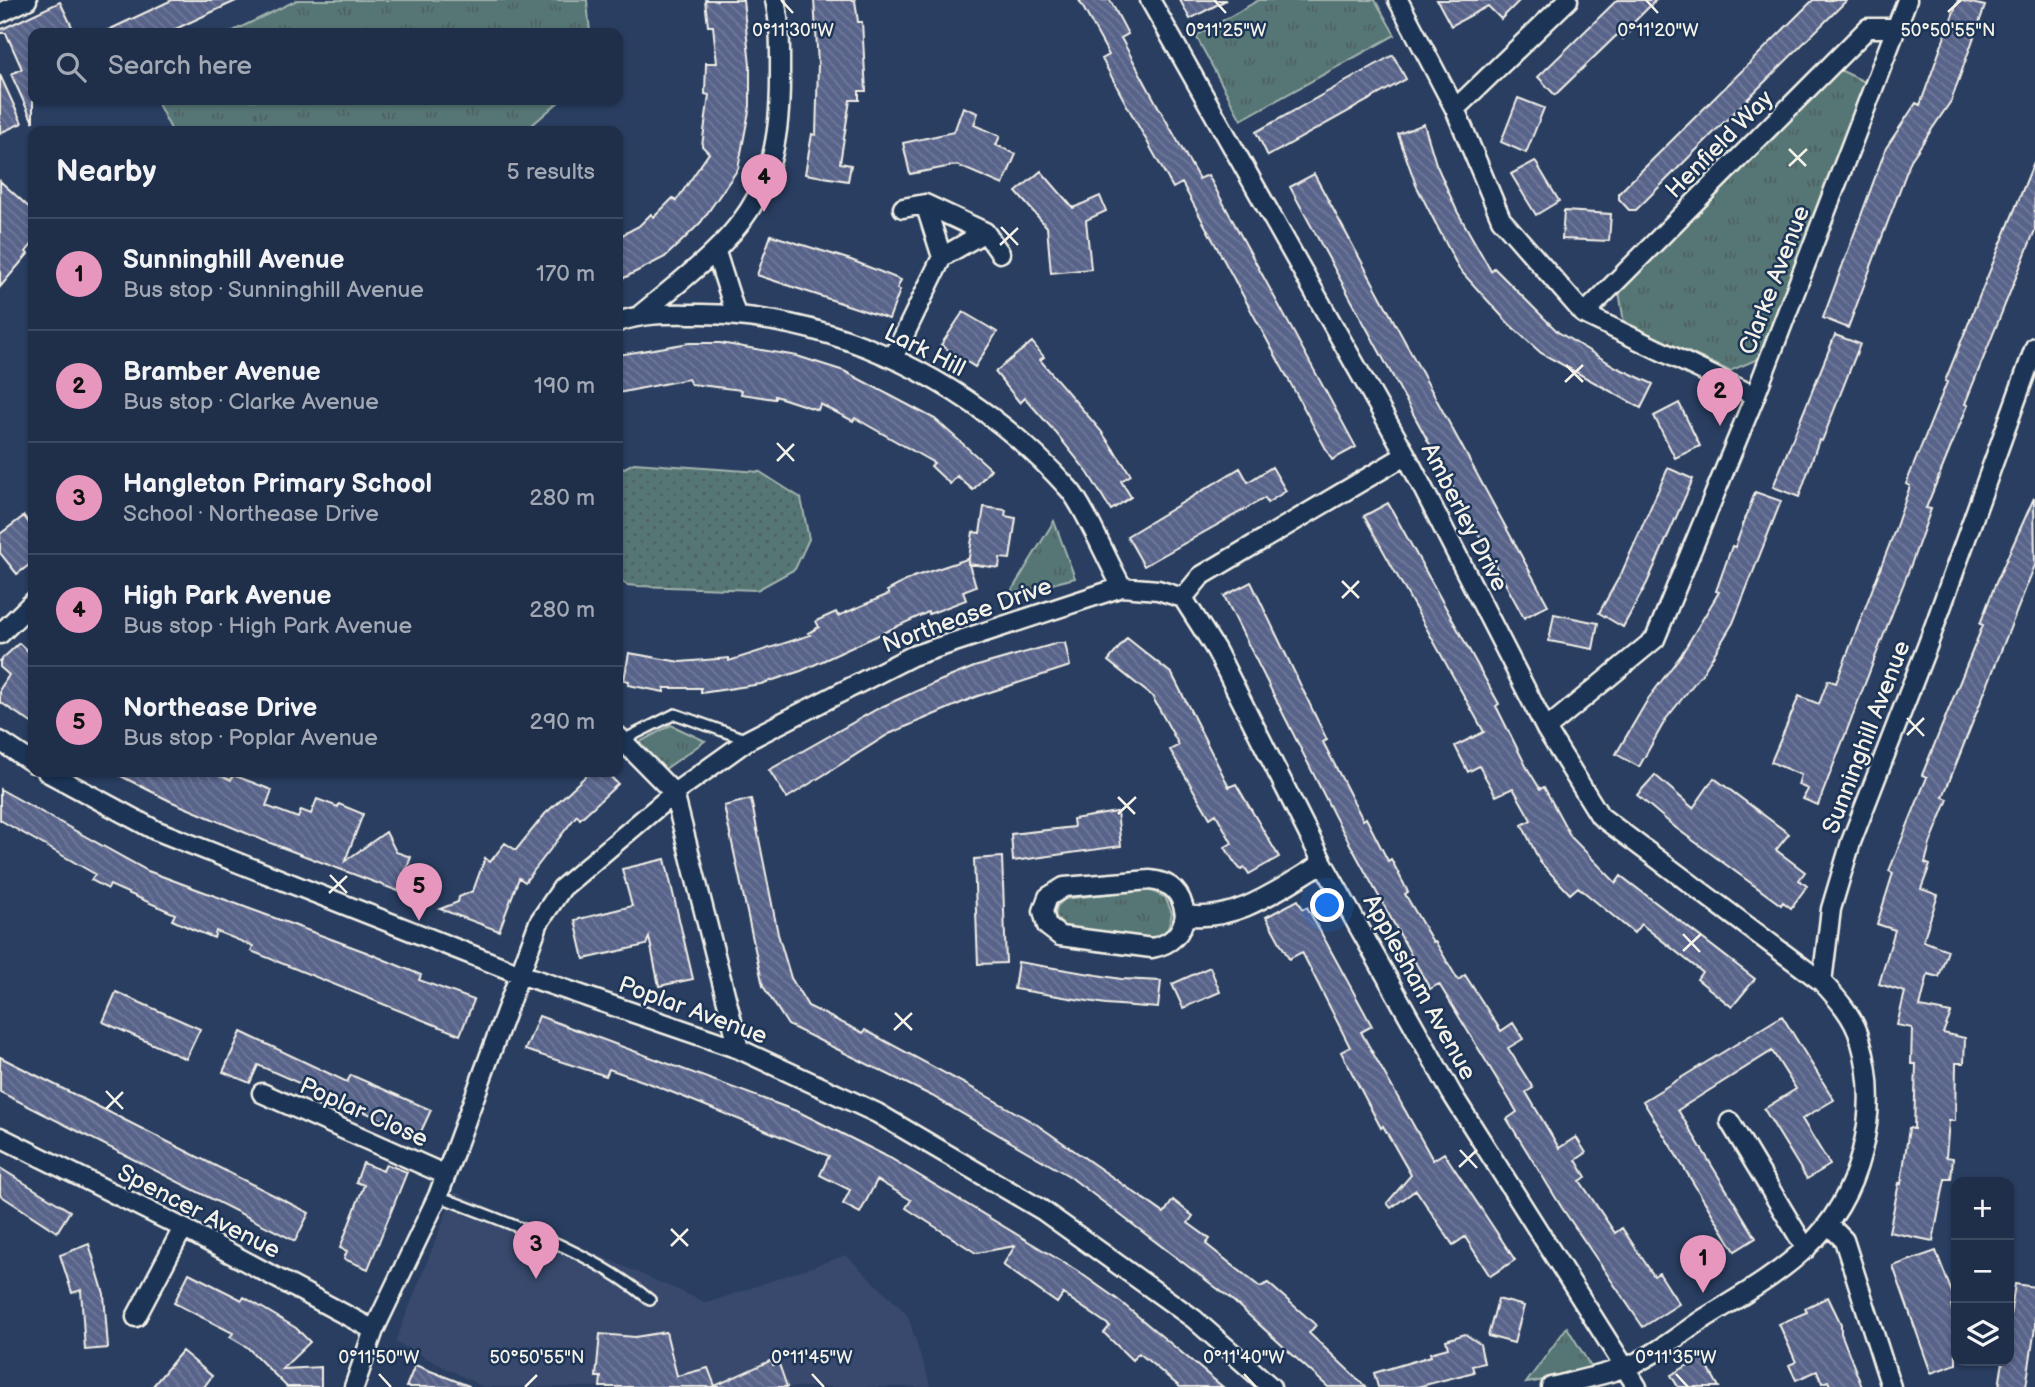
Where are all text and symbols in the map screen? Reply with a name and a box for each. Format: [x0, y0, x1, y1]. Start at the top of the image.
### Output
text: 0°11'30"W [752, 20, 834, 41]
text: 0°11'25"W [1186, 20, 1267, 41]
text: 0°11'20"W [1617, 20, 1699, 41]
text: 50°50'55"N [1900, 20, 1996, 41]
search box [28, 28, 623, 105]
icon: search [52, 48, 90, 86]
text: Search here [108, 51, 252, 82]
street label: Henfield Way [1659, 84, 1779, 204]
text: Nearby [56, 154, 156, 190]
pin: 4 [741, 154, 787, 212]
text: 5 results [507, 158, 595, 186]
street label: Clarke Avenue [1733, 202, 1816, 359]
text: Sunninghill Avenue [123, 245, 345, 276]
text: 1 [74, 260, 84, 288]
text: 170 m [536, 260, 595, 288]
text: Bus stop · Sunninghill Avenue [123, 276, 424, 304]
street label: Lark Hill [879, 318, 970, 383]
text: Bramber Avenue [123, 357, 321, 388]
pin: 2 [1697, 368, 1743, 426]
text: 2 [72, 372, 86, 400]
text: 190 m [534, 372, 595, 400]
text: Bus stop · Clarke Avenue [123, 388, 379, 416]
street label: Amberley Drive [1415, 438, 1514, 596]
text: Hangleton Primary School [123, 469, 432, 500]
text: 3 [72, 484, 86, 512]
text: 280 m [529, 484, 595, 512]
text: School · Northease Drive [123, 500, 379, 528]
street label: Northease Drive [879, 571, 1056, 660]
text: High Park Avenue [123, 581, 331, 612]
text: 4 [72, 596, 86, 624]
text: 280 m [529, 596, 595, 624]
text: Bus stop · High Park Avenue [123, 612, 412, 640]
street label: Sunninghill Avenue [1816, 636, 1917, 838]
text: Northease Drive [123, 693, 317, 724]
text: 5 [72, 708, 86, 736]
text: 290 m [529, 708, 595, 736]
text: Bus stop · Poplar Avenue [123, 724, 378, 752]
pin: 5 [396, 863, 442, 921]
your location [1310, 888, 1344, 922]
street label: Applesham Avenue [1357, 889, 1483, 1085]
street label: Poplar Avenue [615, 970, 771, 1051]
street label: Poplar Close [295, 1071, 433, 1154]
street label: Spencer Avenue [112, 1158, 285, 1265]
map controls [1951, 1177, 2014, 1366]
button: + [1951, 1177, 2014, 1240]
pin: 3 [513, 1221, 559, 1279]
pin: 1 [1680, 1235, 1726, 1293]
button: − [1951, 1240, 2014, 1303]
button: layers [1951, 1303, 2014, 1366]
text: 0°11'50"W [339, 1347, 420, 1368]
text: 50°50'55"N [489, 1347, 585, 1368]
text: 0°11'45"W [771, 1347, 853, 1368]
text: 0°11'40"W [1203, 1347, 1285, 1368]
text: 0°11'35"W [1635, 1347, 1717, 1368]

